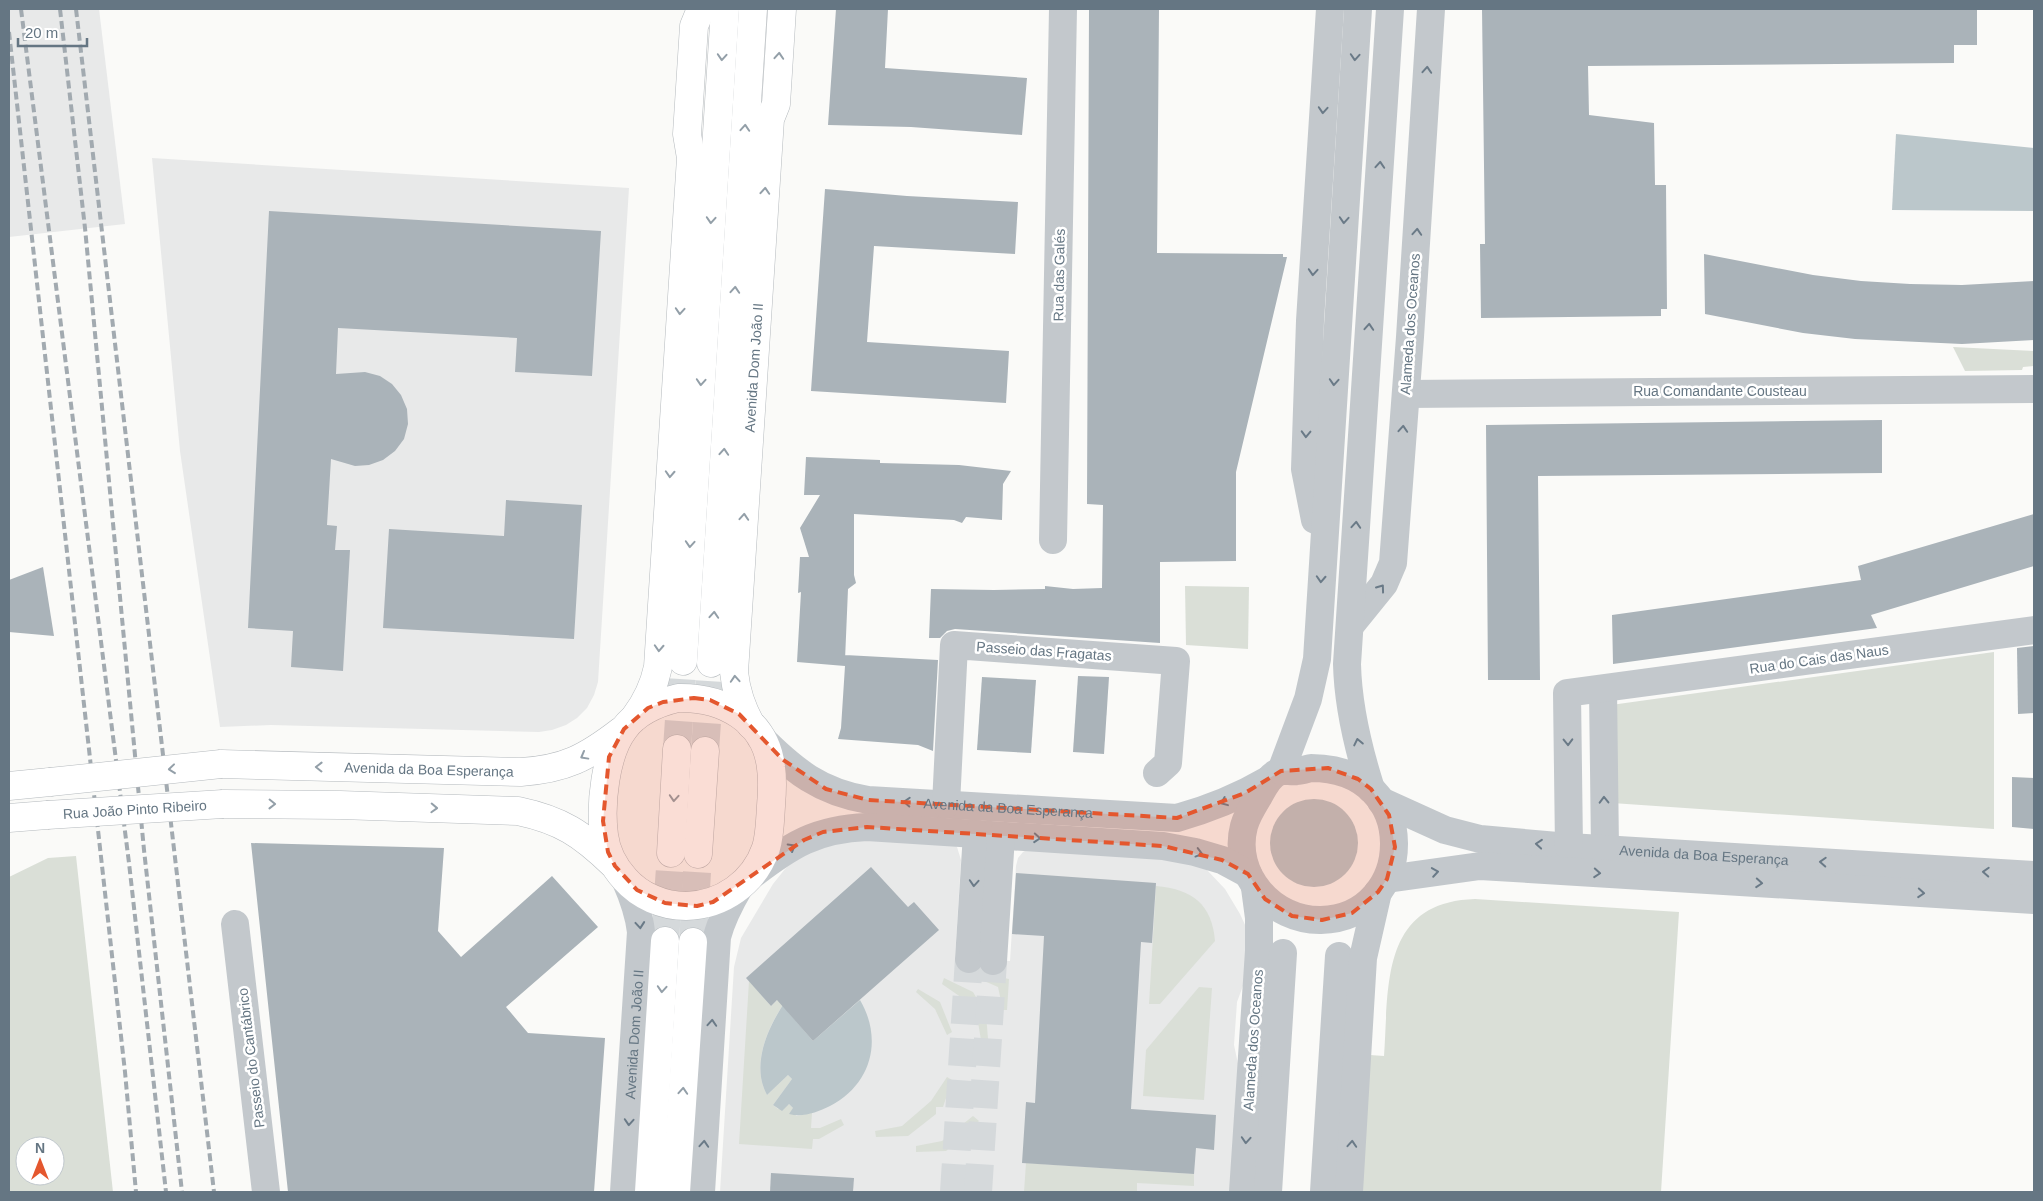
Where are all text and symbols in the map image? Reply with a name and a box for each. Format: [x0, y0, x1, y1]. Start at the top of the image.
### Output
scale bar [18, 15, 86, 47]
text: 20 m [25, 24, 58, 41]
one-way arrow [773, 52, 784, 60]
one-way arrow [716, 54, 727, 62]
one-way arrow [1349, 54, 1360, 62]
one-way arrow [1421, 65, 1432, 73]
one-way arrow [1318, 106, 1329, 114]
one-way arrow [739, 124, 750, 132]
one-way arrow [1374, 161, 1385, 169]
one-way arrow [759, 187, 770, 195]
one-way arrow [706, 216, 717, 224]
one-way arrow [1339, 216, 1350, 224]
one-way arrow [1411, 228, 1422, 236]
street label: Rua das Galés [1050, 229, 1068, 321]
street label: Alameda dos Oceanos [1397, 253, 1423, 395]
one-way arrow [1308, 268, 1319, 276]
one-way arrow [729, 286, 740, 294]
street label: Avenida Dom João II [742, 302, 766, 433]
one-way arrow [675, 308, 686, 316]
one-way arrow [1364, 323, 1375, 331]
one-way arrow [695, 378, 706, 386]
one-way arrow [1328, 378, 1339, 386]
street label: Rua Comandante Cousteau [1633, 383, 1807, 399]
one-way arrow [1397, 425, 1408, 433]
one-way arrow [1301, 431, 1312, 439]
one-way arrow [719, 448, 730, 456]
one-way arrow [664, 470, 675, 478]
one-way arrow [739, 513, 750, 521]
one-way arrow [1351, 520, 1362, 528]
one-way arrow [685, 540, 696, 548]
one-way arrow [1316, 575, 1327, 583]
one-way arrow [1375, 585, 1383, 594]
one-way arrow [708, 610, 719, 618]
street label: Passeio das Fragatas [976, 638, 1112, 664]
street label: Rua do Cais das Naus [1749, 641, 1889, 677]
one-way arrow [654, 644, 665, 652]
one-way arrow [730, 675, 741, 683]
one-way arrow [1353, 738, 1363, 746]
one-way arrow [1562, 738, 1573, 746]
one-way arrow [580, 750, 589, 760]
street label: Avenida da Boa Esperança [344, 759, 514, 780]
one-way arrow [315, 761, 323, 772]
one-way arrow [168, 763, 176, 774]
one-way arrow [669, 794, 680, 802]
street label: Avenida da Boa Esperança [923, 795, 1094, 821]
one-way arrow [903, 796, 911, 807]
one-way arrow [1220, 796, 1229, 806]
one-way arrow [1599, 796, 1609, 804]
street label: Rua João Pinto Ribeiro [62, 797, 207, 822]
one-way arrow [268, 799, 276, 809]
one-way arrow [431, 803, 439, 813]
one-way arrow [1034, 832, 1042, 843]
one-way arrow [1535, 839, 1543, 850]
street label: Avenida da Boa Esperança [1619, 842, 1789, 868]
one-way arrow [786, 844, 795, 854]
one-way arrow [1194, 848, 1202, 858]
one-way arrow [1819, 857, 1827, 868]
one-way arrow [1981, 866, 1989, 877]
one-way arrow [1430, 867, 1439, 877]
one-way arrow [1593, 868, 1601, 879]
one-way arrow [1755, 878, 1763, 889]
one-way arrow [968, 879, 979, 887]
one-way arrow [1917, 888, 1925, 899]
one-way arrow [634, 921, 645, 929]
street label: Avenida Dom João II [622, 969, 647, 1100]
street label: Alameda dos Oceanos [1240, 969, 1266, 1111]
one-way arrow [656, 986, 667, 994]
street label: Passeio do Cantábrico [234, 987, 268, 1129]
one-way arrow [706, 1019, 717, 1027]
one-way arrow [677, 1087, 688, 1095]
one-way arrow [624, 1118, 635, 1126]
north arrow [15, 1136, 65, 1186]
one-way arrow [1241, 1136, 1252, 1144]
one-way arrow [699, 1139, 710, 1147]
one-way arrow [1346, 1139, 1357, 1147]
text: N [35, 1140, 45, 1156]

